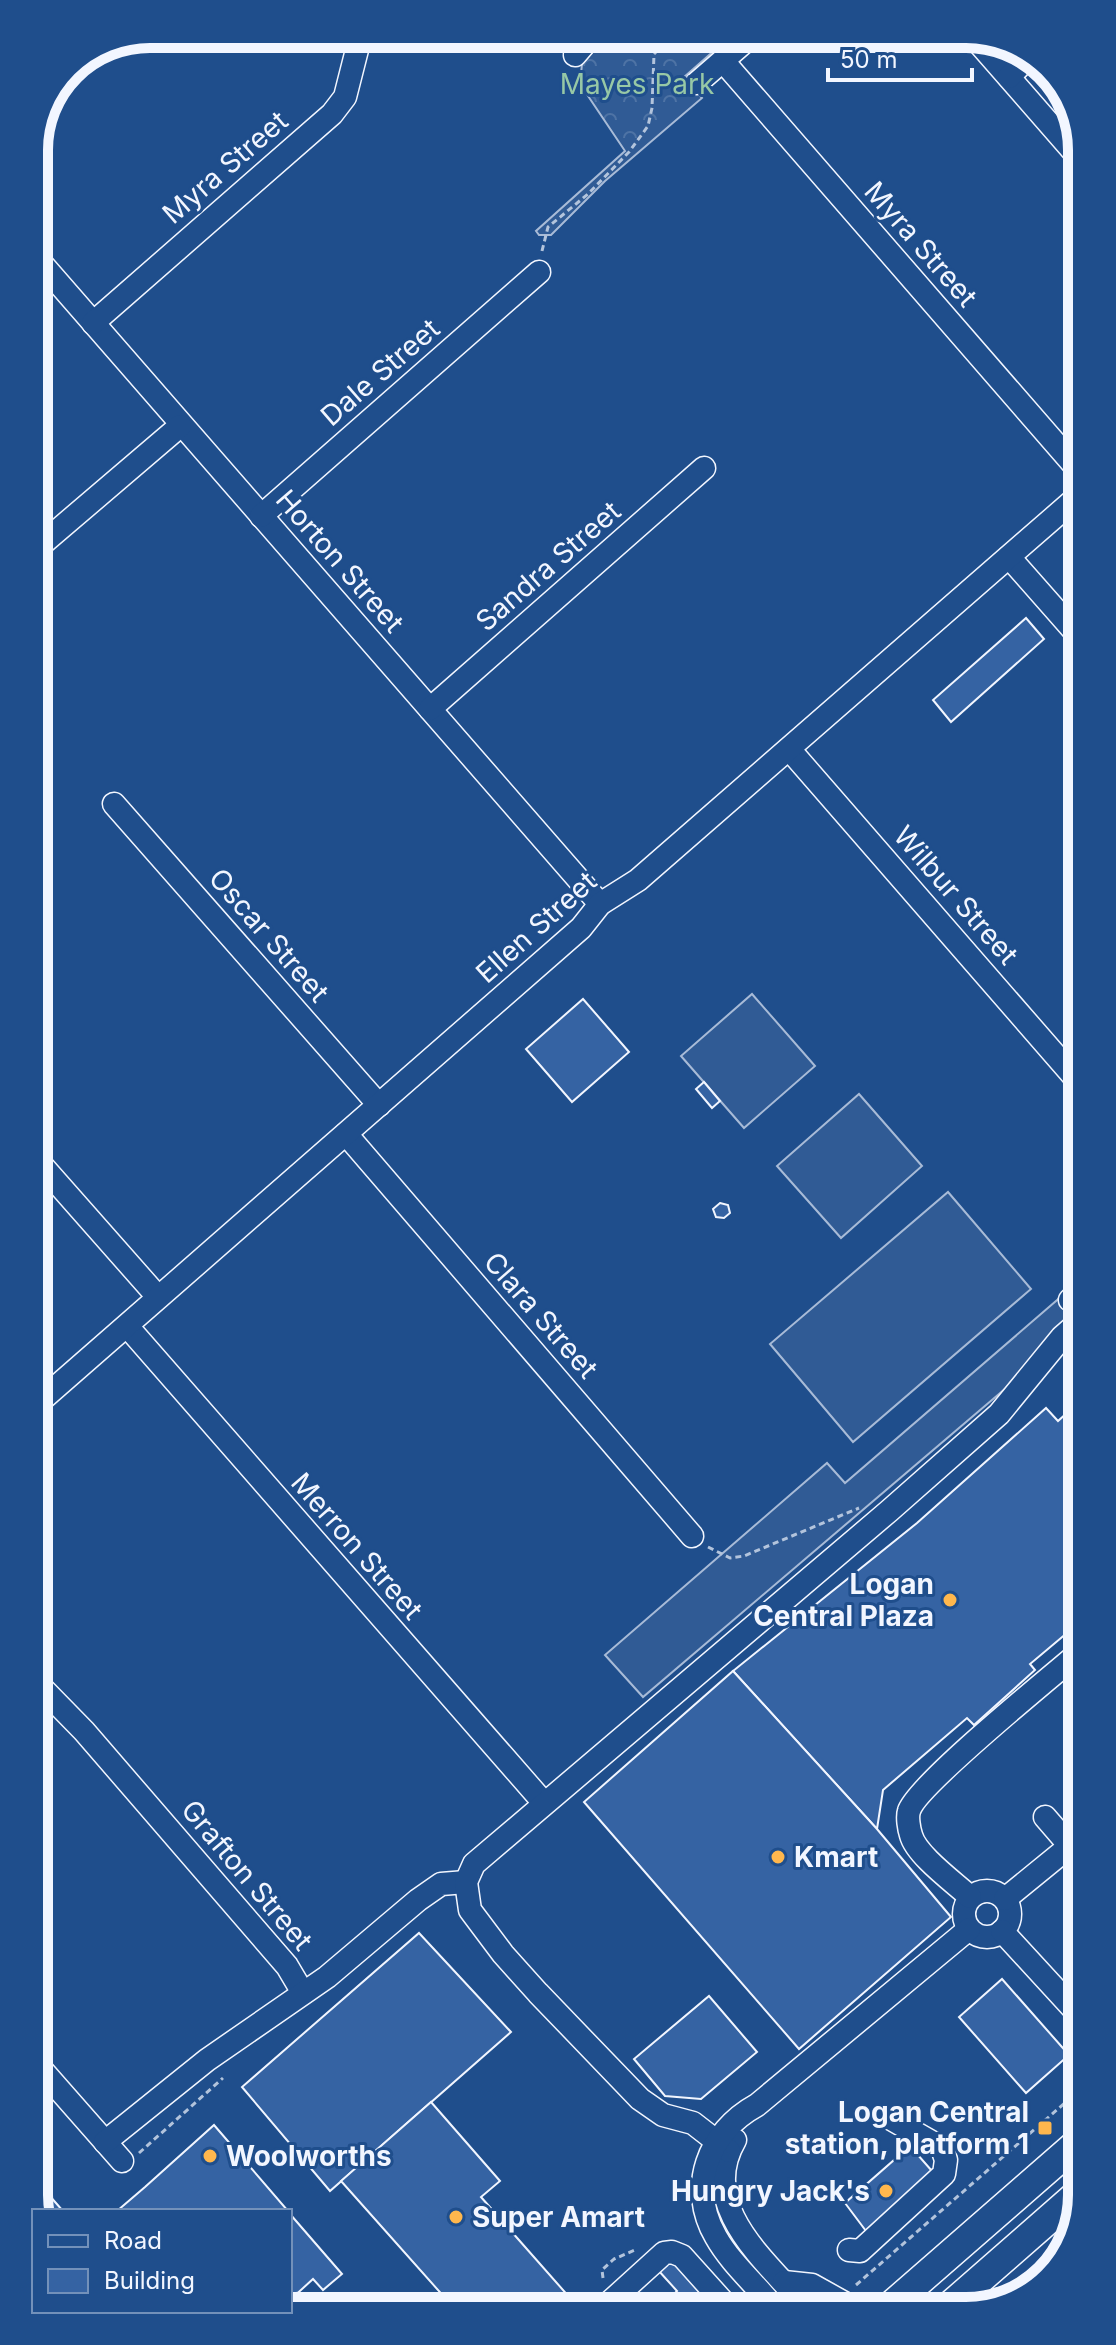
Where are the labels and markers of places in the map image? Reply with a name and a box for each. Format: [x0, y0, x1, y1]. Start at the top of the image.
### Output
place label: Logan Central Plaza [753, 1567, 934, 1633]
marker: Logan Central Plaza [941, 1591, 959, 1609]
place label: Kmart [794, 1840, 878, 1874]
marker: Kmart [769, 1848, 787, 1866]
place label: Logan Central station, platform 1 [785, 2095, 1029, 2161]
marker: Logan Central station, platform 1 [1036, 2119, 1054, 2137]
place label: Woolworths [226, 2139, 392, 2173]
marker: Woolworths [201, 2147, 219, 2165]
place label: Hungry Jack's [671, 2174, 870, 2208]
marker: Hungry Jack's [877, 2182, 895, 2200]
place label: Super Amart [472, 2200, 645, 2234]
marker: Super Amart [447, 2208, 465, 2226]

